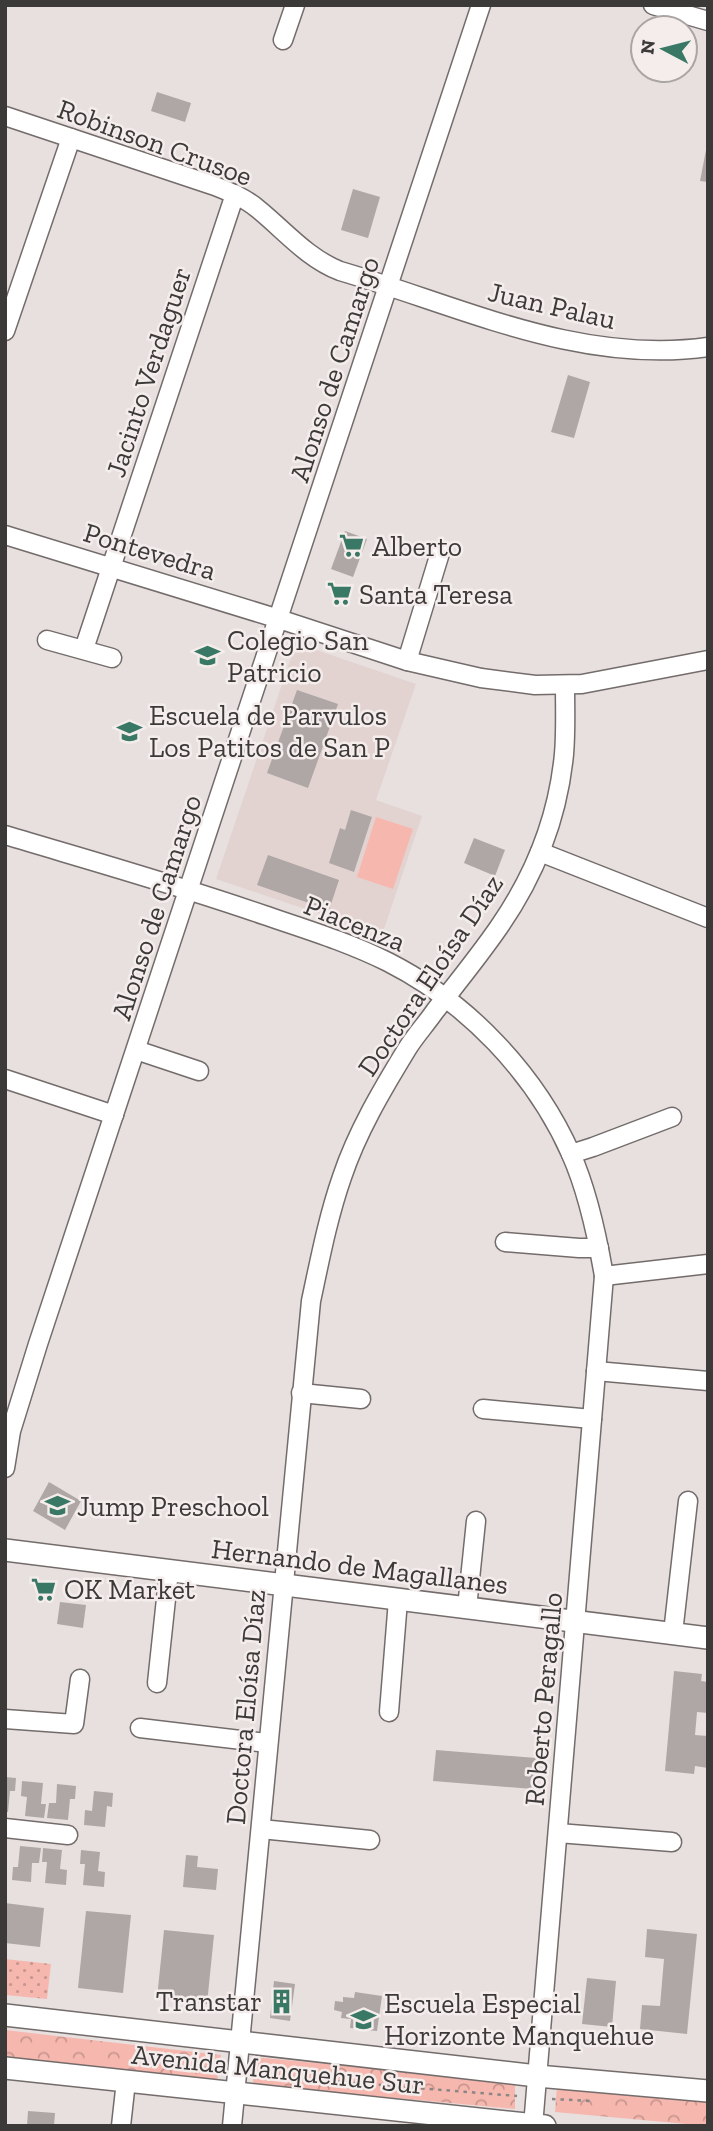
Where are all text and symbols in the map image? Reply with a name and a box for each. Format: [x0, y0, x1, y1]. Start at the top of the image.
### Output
north arrow [629, 14, 699, 84]
text: N [635, 38, 660, 56]
street label: Robinson Crusoe [53, 92, 257, 193]
street label: Alonso de Camargo [283, 252, 386, 486]
street label: Jacinto Verdaguer [99, 263, 198, 481]
street label: Juan Palau [485, 275, 619, 336]
street label: Pontevedra [80, 516, 220, 587]
place label: Alberto [372, 530, 462, 563]
supermarket icon: Alberto [338, 532, 366, 560]
place label: Santa Teresa [359, 578, 513, 611]
supermarket icon: Santa Teresa [325, 580, 353, 608]
place label: Colegio San Patricio [227, 624, 368, 689]
school or university icon: Colegio San Patricio [193, 642, 221, 670]
place label: Escuela de Parvulos Los Patitos de San P [149, 699, 390, 764]
school or university icon: Escuela de Parvulos Los Patitos de San P [115, 717, 143, 745]
street label: Alonso de Camargo [105, 790, 208, 1024]
street label: Doctora Eloísa Díaz [351, 868, 510, 1082]
street label: Piacenza [299, 888, 411, 959]
place label: Jump Preschool [77, 1490, 269, 1523]
school or university icon: Jump Preschool [43, 1492, 71, 1520]
street label: Hernando de Magallanes [210, 1532, 510, 1601]
place label: OK Market [64, 1573, 196, 1606]
supermarket icon: OK Market [30, 1575, 58, 1603]
street label: Doctora Eloísa Díaz [219, 1588, 272, 1826]
street label: Roberto Peragallo [518, 1591, 569, 1807]
place label: Transtar [156, 1985, 262, 2018]
building icon: Transtar [268, 1987, 296, 2015]
place label: Escuela Especial Horizonte Manquehue [384, 1987, 654, 2052]
school or university icon: Escuela Especial Horizonte Manquehue [350, 2005, 378, 2033]
street label: Avenida Manquehue Sur [130, 2038, 426, 2101]

